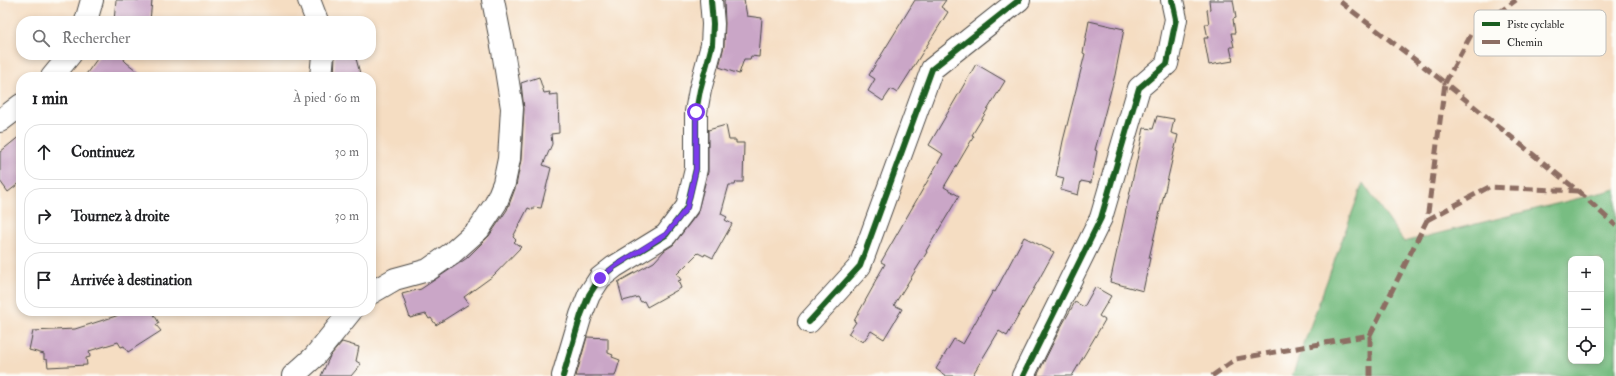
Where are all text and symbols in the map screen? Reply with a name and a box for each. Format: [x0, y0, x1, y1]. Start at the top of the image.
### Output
legend [1474, 10, 1606, 56]
search box [16, 16, 376, 60]
text: Piste cyclable [1507, 18, 1565, 32]
icon: search [30, 27, 52, 49]
text: Rechercher [62, 29, 130, 48]
text: Chemin [1507, 36, 1543, 49]
text: 1 min [32, 88, 68, 109]
text: À pied · 60 m [293, 90, 360, 106]
route start [687, 103, 705, 121]
icon: ahead [33, 141, 55, 163]
text: Continuez [71, 143, 135, 162]
text: 30 m [335, 144, 359, 160]
icon: right [33, 205, 55, 227]
text: Tournez à droite [71, 207, 170, 226]
text: 30 m [335, 208, 359, 224]
map controls [1568, 256, 1604, 364]
button: + [1568, 256, 1604, 292]
icon: arrive [33, 269, 55, 291]
route end [591, 269, 609, 287]
text: Arrivée à destination [71, 271, 192, 290]
button: − [1568, 292, 1604, 328]
button: locate [1568, 328, 1604, 364]

